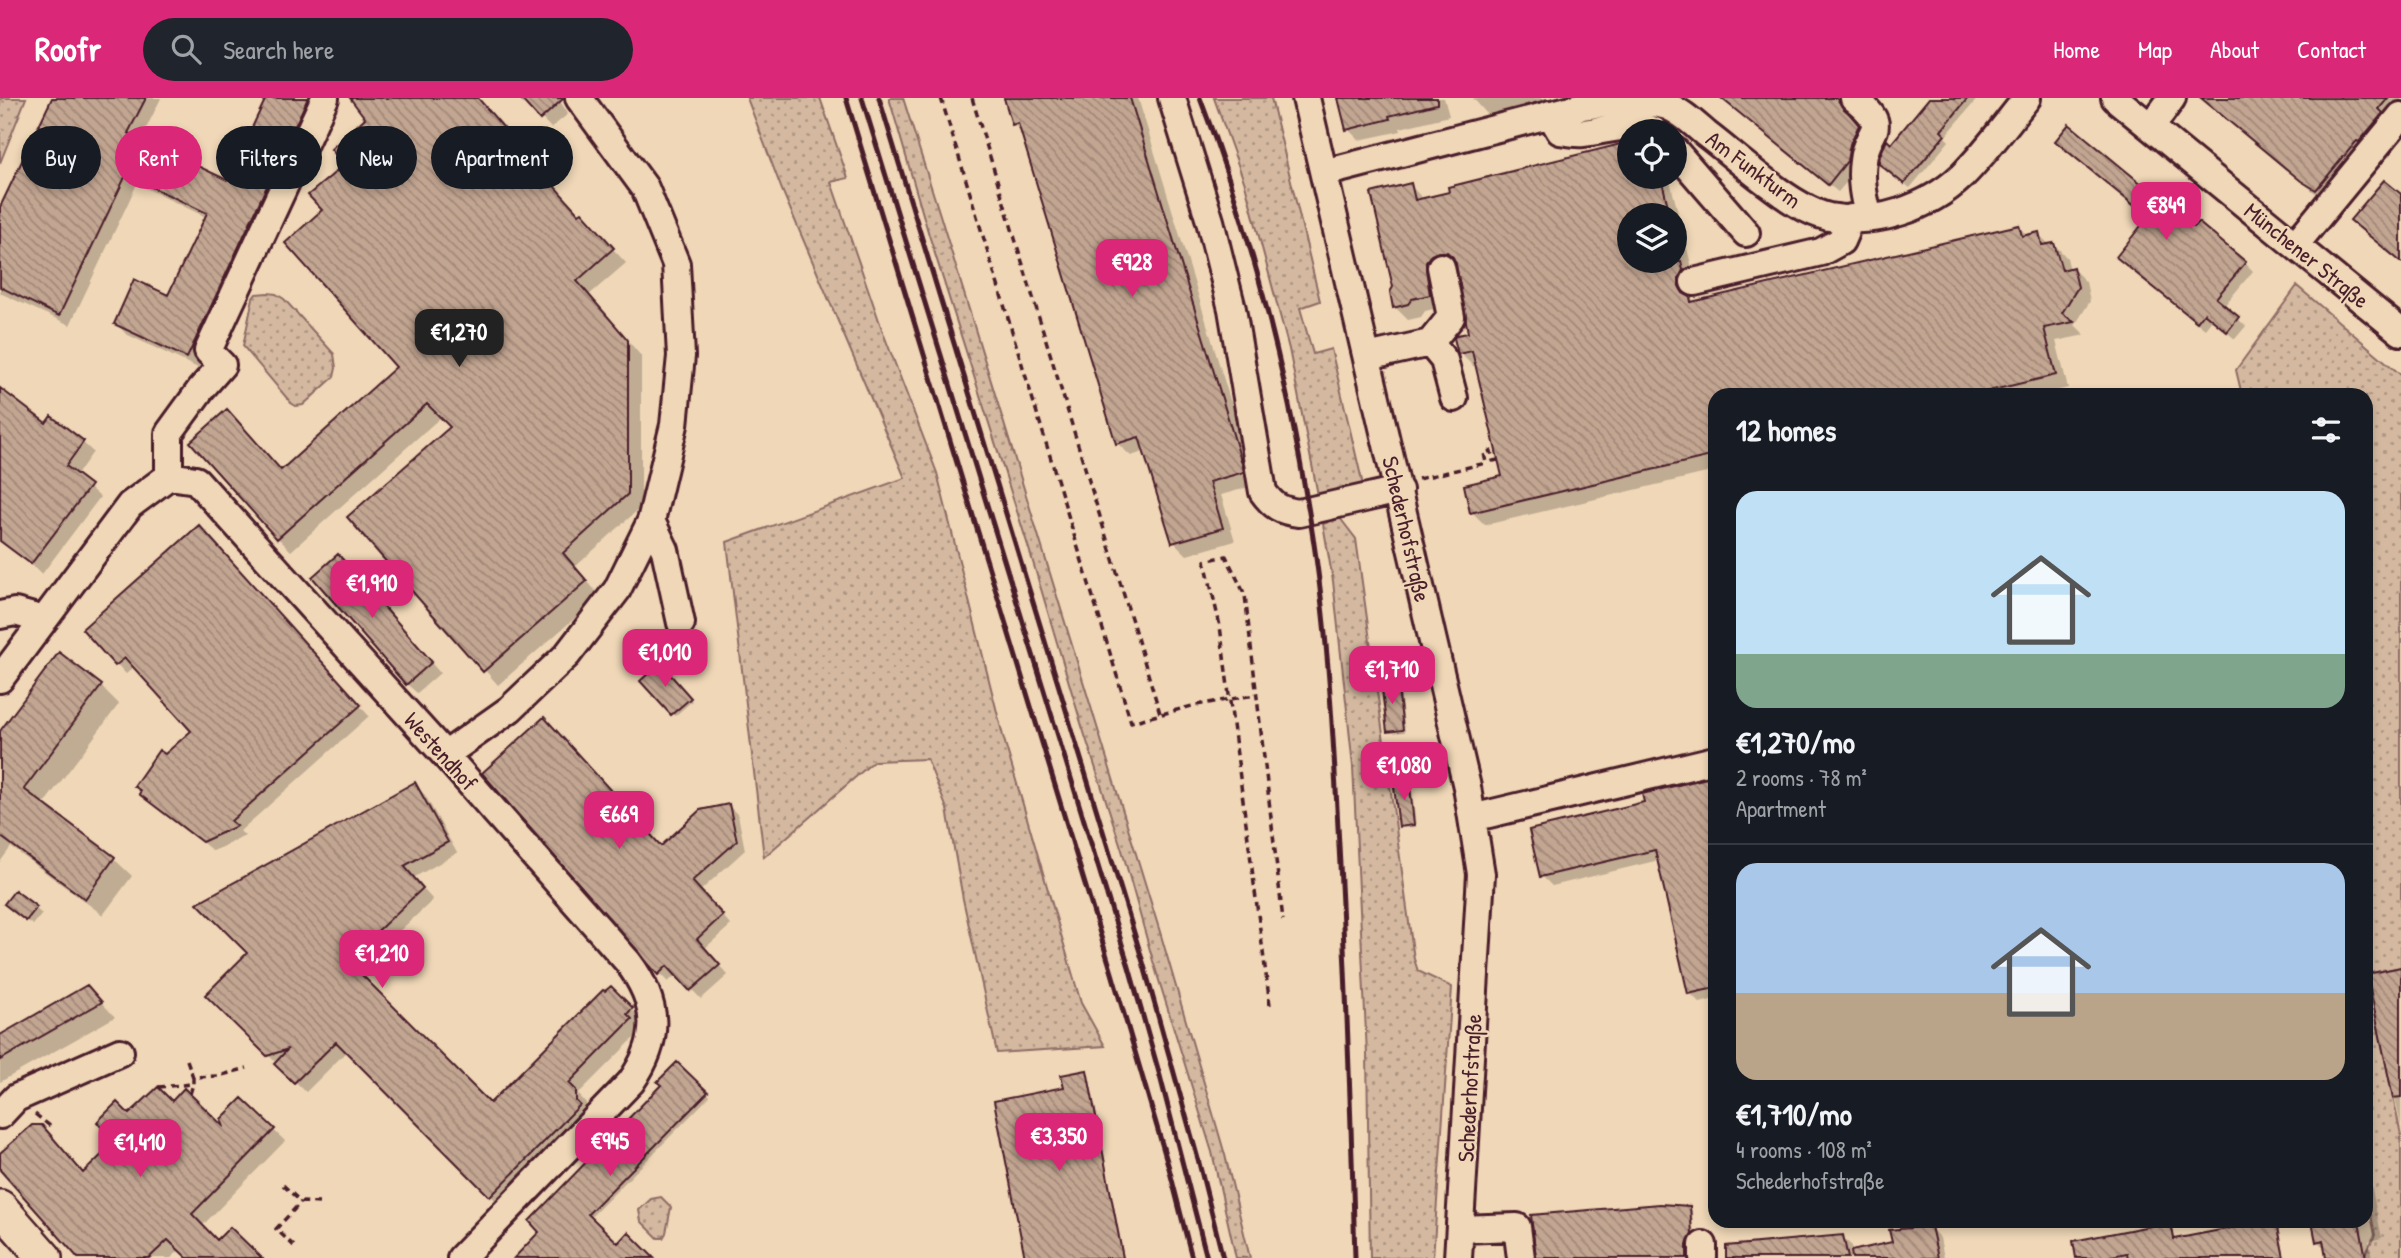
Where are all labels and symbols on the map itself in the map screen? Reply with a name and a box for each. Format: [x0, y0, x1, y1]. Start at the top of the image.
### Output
street label: Am Funkturm [1700, 123, 1808, 215]
pin: €849 [2125, 183, 2207, 242]
street label: Münchener Straße [2238, 195, 2376, 315]
pin: €928 [1091, 240, 1173, 299]
pin: €1,270 [402, 310, 516, 369]
street label: Schederhofstraße [1375, 453, 1439, 605]
pin: €1,910 [315, 560, 429, 620]
pin: €1,010 [608, 630, 722, 689]
pin: €1,710 [1335, 646, 1449, 706]
street label: Westendhof [397, 705, 485, 798]
pin: €1,080 [1347, 742, 1461, 802]
pin: €669 [578, 792, 660, 851]
pin: €1,210 [325, 930, 439, 990]
street label: Schederhofstraße [1450, 1013, 1488, 1163]
pin: €3,350 [1002, 1114, 1116, 1173]
pin: €945 [569, 1118, 651, 1178]
pin: €1,410 [83, 1119, 197, 1179]

